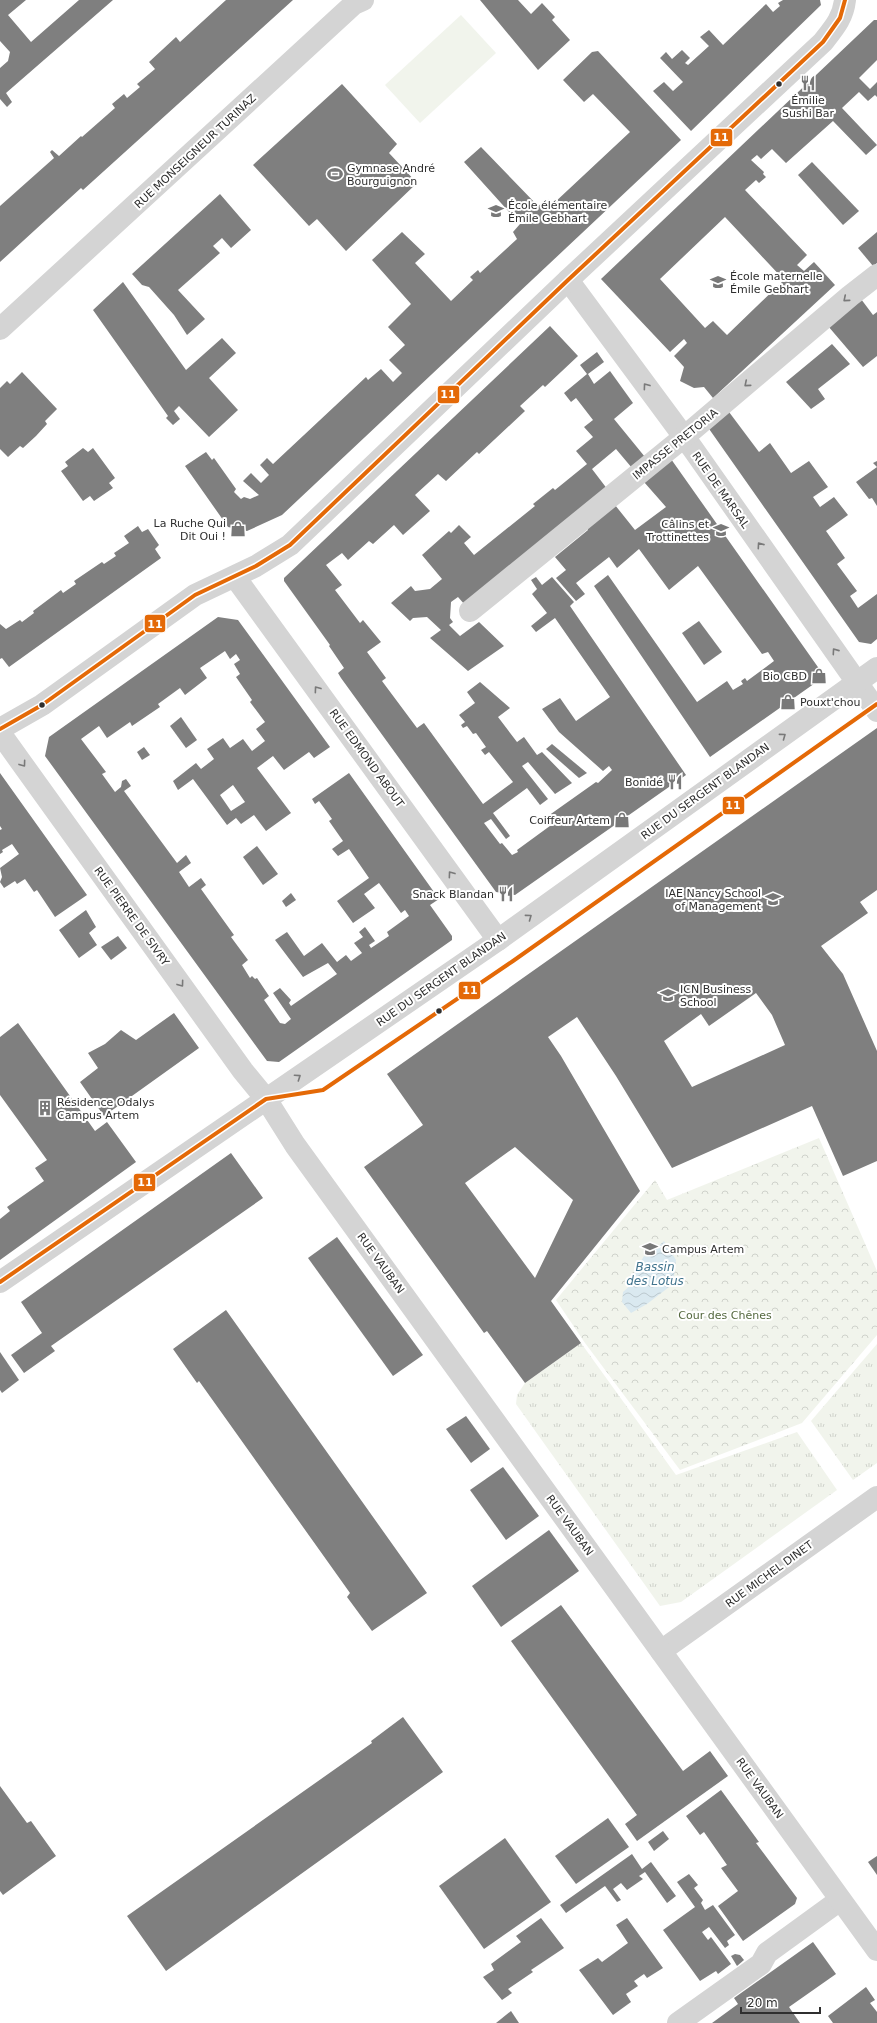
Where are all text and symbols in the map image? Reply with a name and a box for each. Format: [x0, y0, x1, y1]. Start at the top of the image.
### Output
restaurant icon: Émilie Sushi Bar [799, 74, 817, 92]
unlabelled marker [774, 79, 784, 89]
street label: RUE MONSEIGNEUR TURINAZ [132, 91, 259, 211]
place label: Émilie Sushi Bar [782, 94, 834, 120]
line badge: 11 [710, 128, 733, 147]
text: 11 [713, 131, 729, 144]
place label: Gymnase André Bourguignon [347, 162, 435, 188]
sports icon: Gymnase André Bourguignon [326, 165, 344, 183]
place label: École élémentaire Émile Gebhart [508, 199, 607, 225]
school or university icon: École élémentaire Émile Gebhart [487, 202, 505, 220]
place label: École maternelle Émile Gebhart [730, 270, 823, 296]
school or university icon: École maternelle Émile Gebhart [709, 273, 727, 291]
one-way arrow [844, 295, 851, 302]
one-way arrow [745, 379, 752, 386]
one-way arrow [644, 383, 651, 390]
line badge: 11 [437, 385, 460, 404]
text: 11 [440, 388, 456, 401]
street label: IMPASSE PRETORIA [630, 406, 721, 483]
street label: RUE DE MARSAL [689, 449, 752, 532]
place label: La Ruche Qui Dit Oui ! [154, 517, 226, 543]
place label: Câlins et Trottinettes [645, 518, 710, 544]
shop icon: La Ruche Qui Dit Oui ! [229, 520, 247, 538]
school or university icon: Câlins et Trottinettes [712, 521, 730, 539]
one-way arrow [758, 542, 765, 549]
line badge: 11 [144, 614, 166, 633]
text: 11 [147, 618, 163, 631]
one-way arrow [832, 648, 840, 655]
shop icon: Bio CBD [810, 667, 828, 685]
place label: Bio CBD [762, 670, 807, 683]
one-way arrow [315, 687, 322, 694]
shop icon: Pouxt'chou [779, 693, 797, 711]
place label: Pouxt'chou [800, 696, 861, 709]
unlabelled marker [37, 700, 47, 710]
street label: RUE EDMOND ABOUT [327, 707, 407, 810]
one-way arrow [779, 733, 786, 741]
street label: RUE DU SERGENT BLANDAN [639, 740, 772, 842]
one-way arrow [18, 760, 25, 767]
restaurant icon: Bonidé [666, 773, 684, 791]
place label: Bonidé [625, 776, 663, 789]
line badge: 11 [722, 796, 745, 815]
text: 11 [725, 799, 741, 812]
shop icon: Coiffeur Artem [613, 811, 631, 829]
place label: Coiffeur Artem [529, 814, 610, 827]
street label: RUE PIERRE DE SIVRY [91, 864, 172, 968]
one-way arrow [449, 871, 456, 878]
restaurant icon: Snack Blandan [497, 885, 515, 903]
place label: IAE Nancy School of Management [665, 887, 762, 913]
place label: Snack Blandan [412, 888, 494, 901]
school or university icon: IAE Nancy School of Management [764, 890, 782, 908]
one-way arrow [525, 915, 532, 922]
street label: RUE DU SERGENT BLANDAN [374, 930, 509, 1029]
one-way arrow [176, 979, 183, 986]
line badge: 11 [458, 981, 481, 1000]
place label: ICN Business School [680, 983, 751, 1009]
text: 11 [462, 984, 478, 997]
school or university icon: ICN Business School [659, 986, 677, 1004]
unlabelled marker [434, 1006, 444, 1016]
one-way arrow [294, 1074, 301, 1082]
place label: Résidence Odalys Campus Artem [57, 1096, 155, 1122]
building icon: Résidence Odalys Campus Artem [36, 1099, 54, 1117]
line badge: 11 [133, 1173, 156, 1192]
text: 11 [137, 1176, 153, 1189]
street label: RUE VAUBAN [354, 1230, 407, 1296]
school or university icon: Campus Artem [641, 1240, 659, 1258]
place label: Campus Artem [662, 1243, 744, 1256]
water label: Bassin des Lotus [626, 1260, 684, 1288]
park label: Cour des Chênes [678, 1309, 772, 1322]
street label: RUE VAUBAN [543, 1492, 596, 1558]
street label: RUE MICHEL DINET [723, 1538, 816, 1611]
street label: RUE VAUBAN [733, 1755, 786, 1821]
scale bar [741, 1989, 820, 2015]
text: 20 m [747, 1996, 778, 2010]

